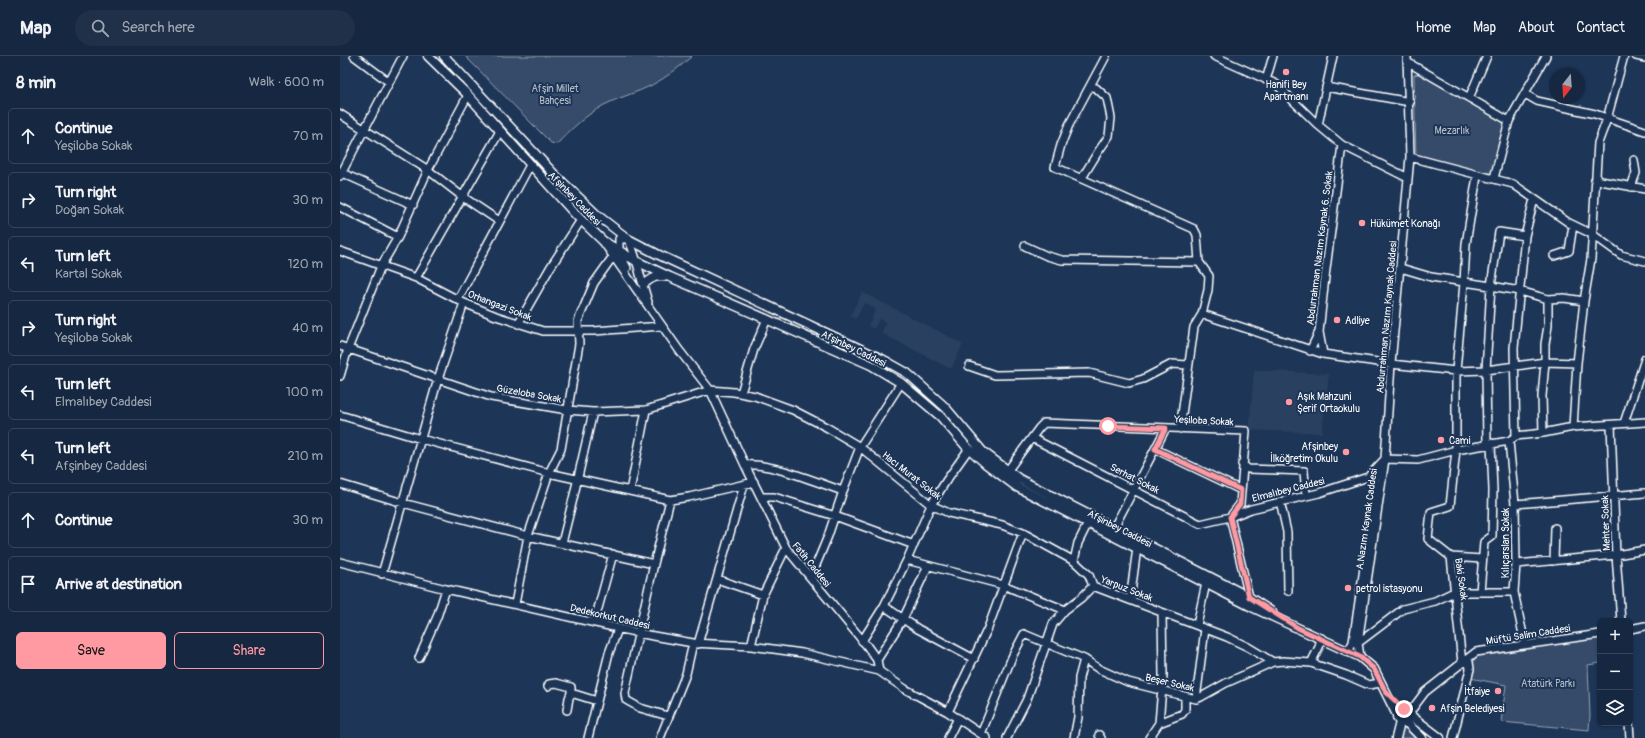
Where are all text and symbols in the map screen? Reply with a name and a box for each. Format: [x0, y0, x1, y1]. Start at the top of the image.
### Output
search box [75, 10, 355, 46]
text: Map [20, 16, 51, 40]
icon: search [89, 17, 111, 39]
text: Search here [121, 18, 195, 37]
text: Home [1416, 19, 1451, 36]
text: Map [1473, 19, 1496, 36]
text: About [1518, 19, 1554, 36]
text: Contact [1576, 19, 1625, 36]
marker: Hanifi Bey Apartmanı [1281, 67, 1291, 77]
north arrow [1549, 68, 1585, 104]
text: 8 min [16, 72, 56, 93]
text: Walk · 600 m [249, 74, 324, 90]
place label: Hanifi Bey Apartmanı [1263, 79, 1309, 103]
park label: Afşin Millet Bahçesi [531, 83, 580, 107]
text: Continue [55, 119, 113, 138]
icon: ahead [17, 125, 39, 147]
park label: Mezarlık [1435, 125, 1470, 137]
text: 70 m [293, 128, 323, 144]
text: Yeşiloba Sokak [55, 138, 132, 154]
street label: Afşinbey Caddesi [545, 169, 603, 228]
street label: Abdurrahman Nazım Kaynak 6. Sokak [1305, 170, 1336, 326]
text: Turn right [55, 183, 116, 202]
icon: right [17, 189, 39, 211]
text: 30 m [293, 192, 323, 208]
text: Doğan Sokak [55, 202, 124, 218]
marker: Hükümet Konağı [1357, 218, 1367, 228]
place label: Hükümet Konağı [1370, 218, 1440, 230]
street label: Abdurrahman Nazım Kaynak Caddesi [1374, 240, 1400, 394]
text: Turn left [55, 247, 111, 266]
icon: left [17, 253, 39, 275]
text: 120 m [287, 256, 323, 272]
text: Kartal Sokak [55, 266, 122, 282]
street label: Orhangazi Sokak [466, 288, 534, 324]
text: Turn right [55, 311, 116, 330]
marker: Adliye [1332, 315, 1342, 325]
place label: Adliye [1345, 315, 1370, 327]
icon: right [17, 317, 39, 339]
text: 40 m [292, 320, 323, 336]
street label: Afşinbey Caddesi [819, 328, 888, 370]
text: Yeşiloba Sokak [55, 330, 132, 346]
text: Turn left [55, 375, 111, 394]
icon: left [17, 381, 39, 403]
street label: Güzeloba Sokak [495, 382, 563, 406]
text: 100 m [286, 384, 323, 400]
place label: Aşık Mahzuni Şerif Ortaokulu [1297, 391, 1360, 415]
text: Elmalıbey Caddesi [55, 394, 152, 410]
marker: Aşık Mahzuni Şerif Ortaokulu [1284, 397, 1294, 407]
street label: Yeşiloba Sokak [1173, 413, 1235, 429]
route start [1099, 417, 1117, 435]
marker: Cami [1436, 435, 1446, 445]
place label: Cami [1449, 435, 1471, 447]
text: Turn left [55, 439, 111, 458]
place label: Afşinbey İlköğretim Okulu [1270, 441, 1339, 465]
icon: left [17, 445, 39, 467]
marker: Afşinbey İlköğretim Okulu [1341, 447, 1351, 457]
text: 210 m [287, 448, 323, 464]
street label: Hacı Murat Sokak [880, 449, 944, 503]
text: Afşinbey Caddesi [55, 458, 147, 474]
street label: Serhat Sokak [1108, 461, 1162, 497]
street label: A.Nazım Kaynak Caddesi [1354, 468, 1380, 571]
street label: Elmalıbey Caddesi [1251, 475, 1326, 505]
street label: Mehter Sokak [1599, 494, 1613, 551]
street label: Kılıçarslan Sokak [1500, 507, 1512, 578]
street label: Afşinbey Caddesi [1085, 508, 1154, 550]
icon: ahead [17, 509, 39, 531]
text: Continue [55, 511, 113, 530]
text: 30 m [293, 512, 323, 528]
street label: Fatih Caddesi [789, 540, 833, 590]
street label: Baki Sokak [1452, 557, 1470, 602]
icon: arrive [17, 573, 39, 595]
street label: Yarpuz Sokak [1098, 573, 1155, 605]
text: Arrive at destination [55, 575, 182, 594]
marker: petrol istasyonu [1343, 583, 1353, 593]
place label: petrol istasyonu [1356, 583, 1423, 595]
street label: Dedekorkut Caddesi [569, 602, 651, 632]
map controls [1597, 618, 1633, 726]
button: + [1597, 618, 1633, 654]
street label: Müftü Salim Caddesi [1485, 622, 1571, 648]
button: Save [16, 632, 166, 669]
button: Share [174, 632, 324, 669]
button: − [1597, 654, 1633, 690]
street label: Beşer Sokak [1144, 672, 1196, 695]
park label: Atatürk Parkı [1521, 678, 1575, 690]
place label: İtfaiye [1464, 685, 1490, 698]
marker: İtfaiye [1493, 686, 1503, 696]
button: layers [1597, 690, 1633, 726]
route end [1395, 700, 1413, 718]
marker: Afşin Belediyesi [1427, 703, 1437, 713]
place label: Afşin Belediyesi [1440, 703, 1505, 715]

